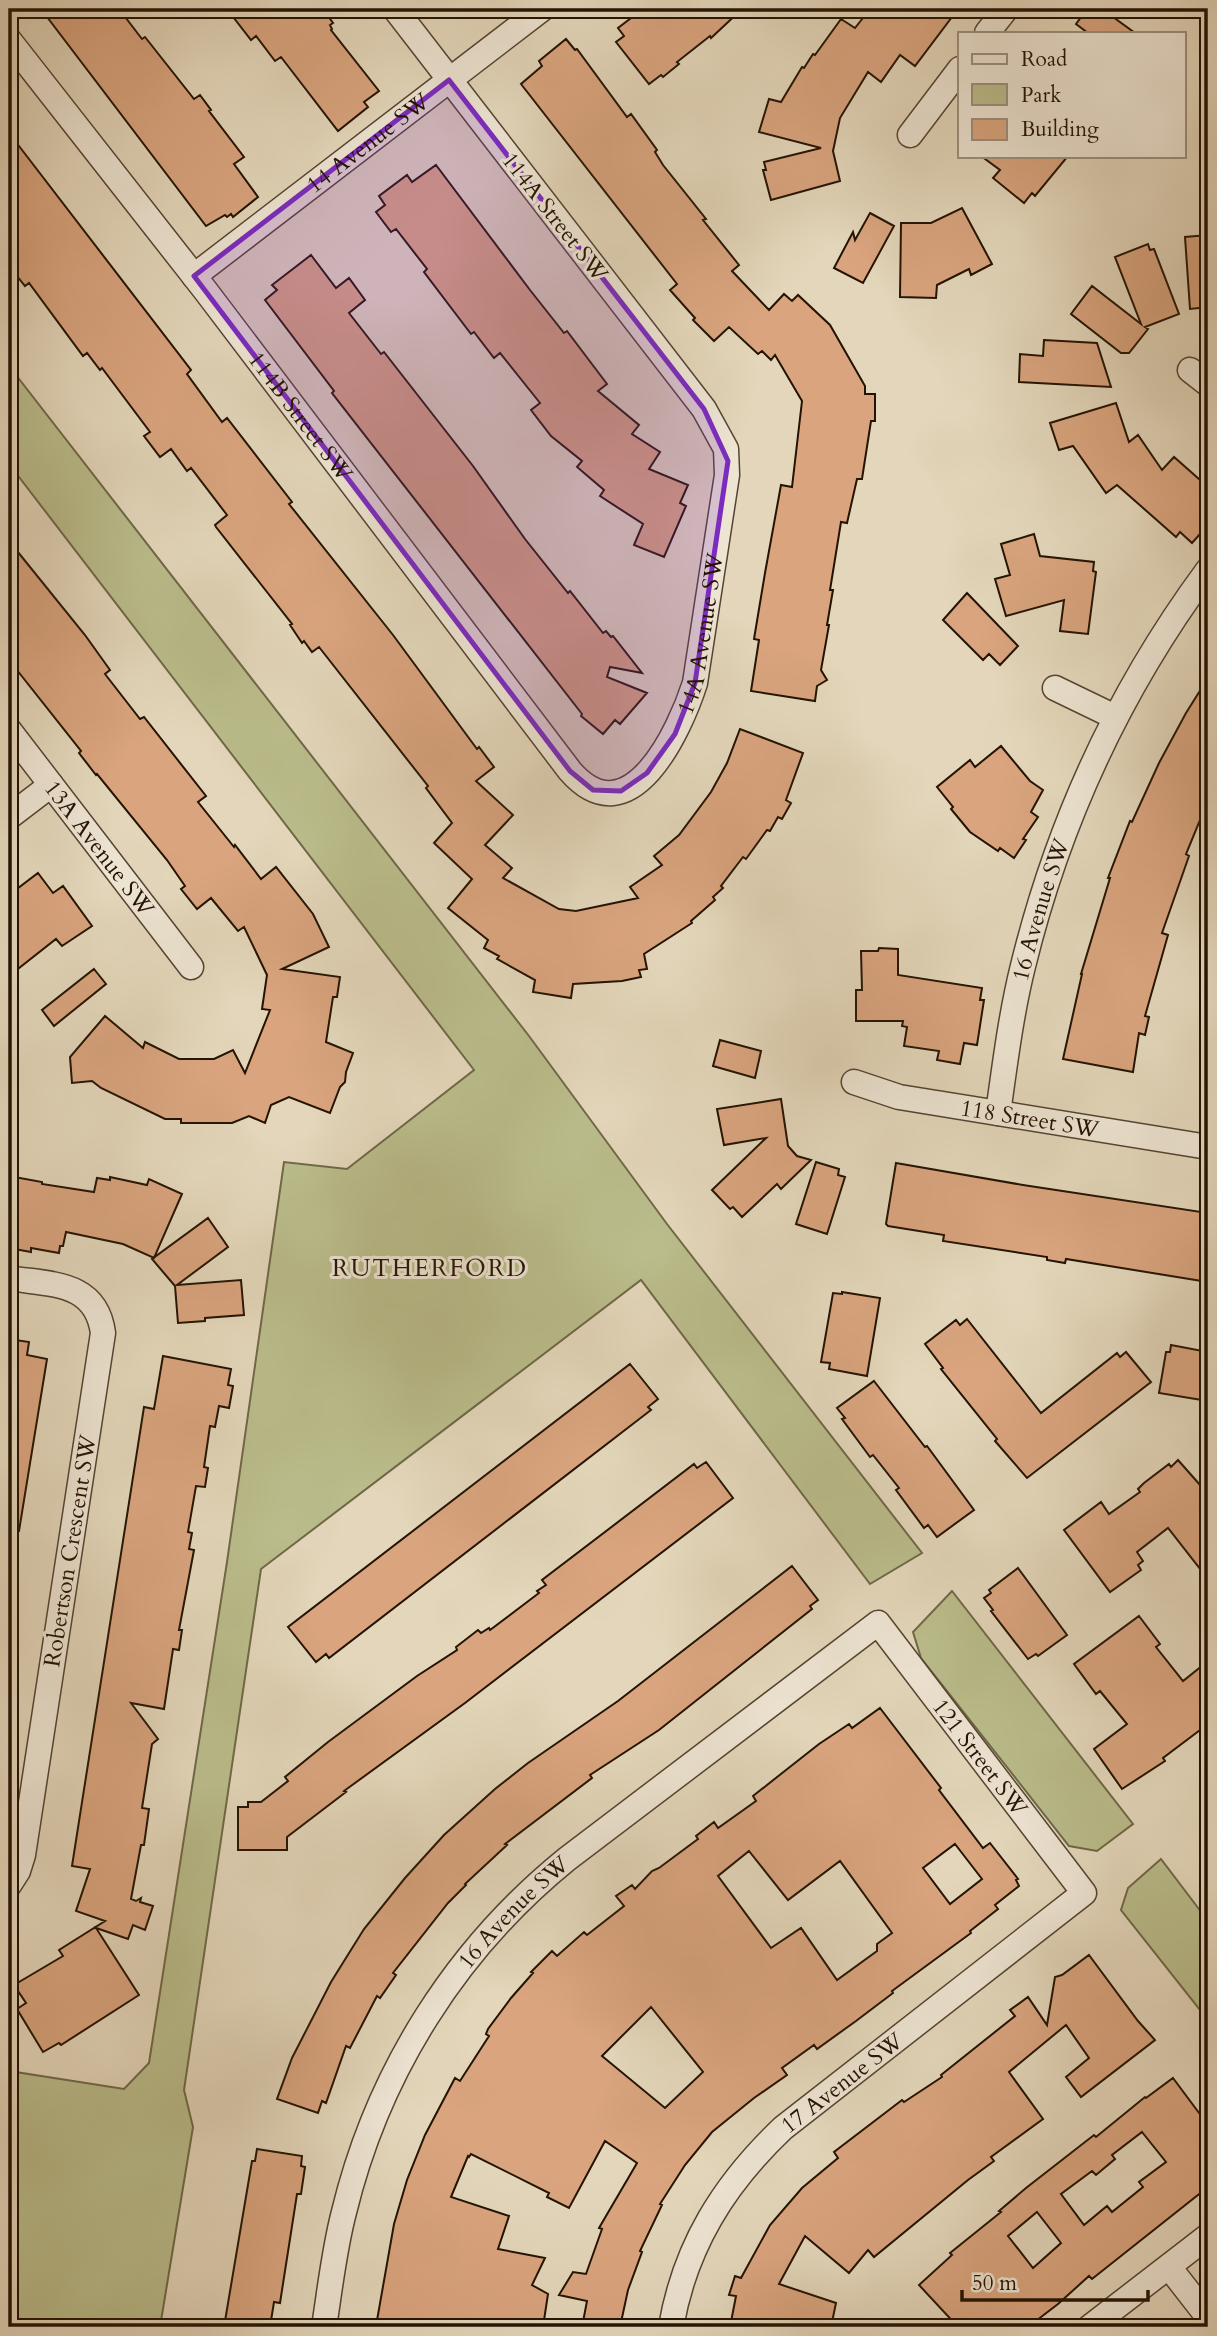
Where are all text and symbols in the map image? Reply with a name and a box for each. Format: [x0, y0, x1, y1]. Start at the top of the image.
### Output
legend [958, 32, 1186, 158]
text: Road [1021, 45, 1067, 74]
text: Park [1021, 81, 1062, 110]
street label: 14 Avenue SW [300, 85, 436, 200]
text: Building [1021, 115, 1099, 144]
street label: 114A Street SW [495, 146, 616, 289]
street label: 114B Street SW [241, 345, 360, 488]
street label: 14A Avenue SW [669, 550, 730, 719]
street label: 13A Avenue SW [38, 774, 162, 923]
street label: 16 Avenue SW [1004, 834, 1077, 984]
street label: 118 Street SW [958, 1092, 1102, 1145]
district label: RUTHERFORD [332, 1252, 528, 1285]
street label: Robertson Crescent SW [36, 1432, 104, 1669]
street label: 121 Street SW [926, 1692, 1036, 1823]
street label: 16 Avenue SW [450, 1848, 576, 1975]
street label: 17 Avenue SW [774, 2025, 910, 2141]
scale bar [962, 2259, 1147, 2303]
text: 50 m [972, 2269, 1017, 2298]

